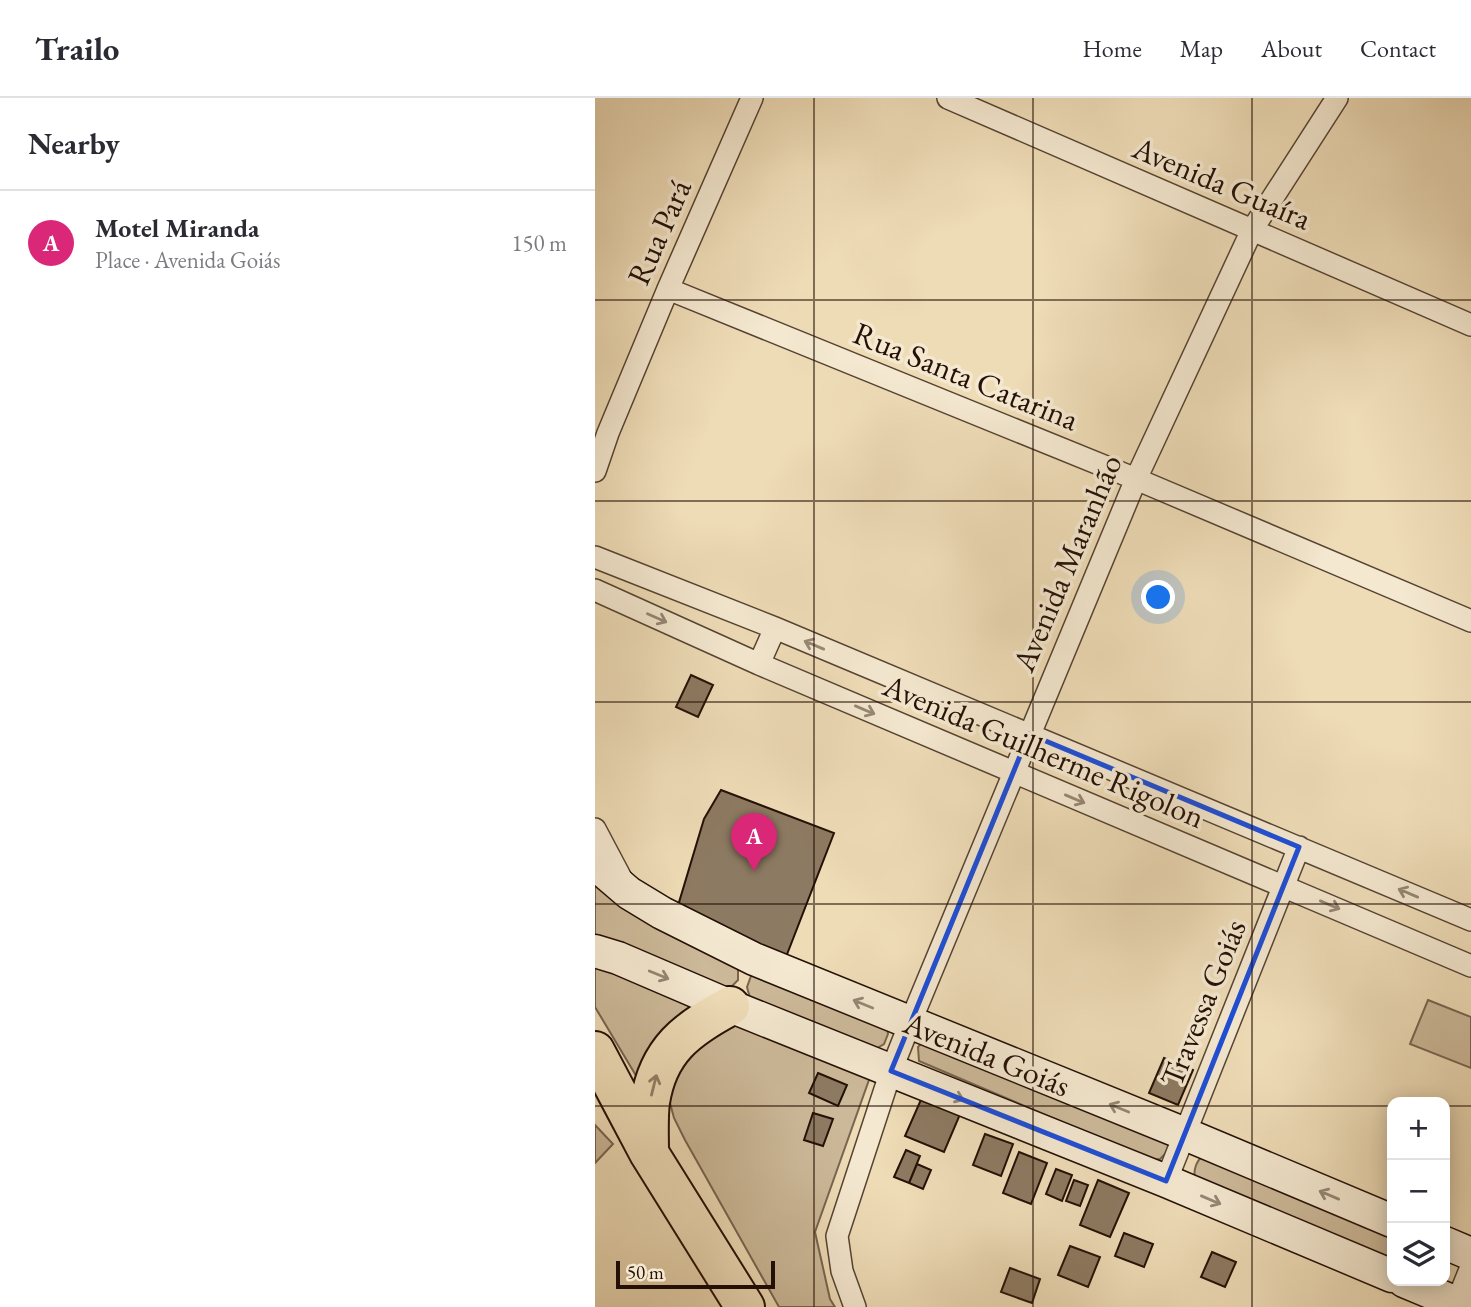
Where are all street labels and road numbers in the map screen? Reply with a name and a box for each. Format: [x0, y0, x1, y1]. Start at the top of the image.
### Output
street label: Avenida Guaíra [1125, 126, 1318, 240]
street label: Rua Pará [617, 172, 701, 291]
street label: Rua Santa Catarina [847, 312, 1085, 440]
street label: Avenida Maranhão [1002, 448, 1132, 679]
street label: Avenida Guilherme Rigolon [876, 664, 1211, 838]
street label: Travessa Goiás [1150, 913, 1256, 1093]
street label: Avenida Goiás [897, 1001, 1076, 1106]

